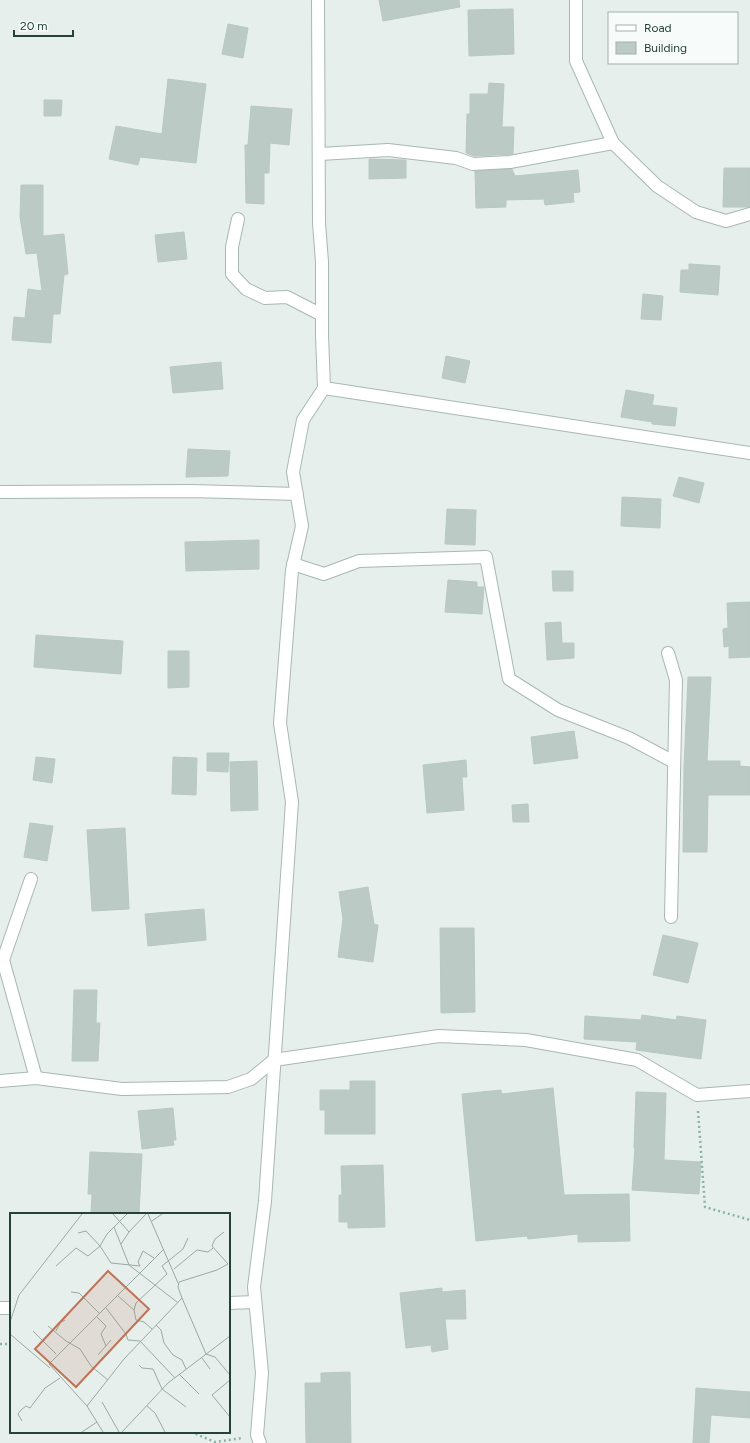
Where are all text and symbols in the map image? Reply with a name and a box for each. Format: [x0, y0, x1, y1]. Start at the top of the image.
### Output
scale bar [14, 12, 73, 38]
legend [608, 12, 738, 64]
text: 20 m [20, 19, 48, 33]
text: Road [644, 21, 672, 35]
text: Building [644, 41, 687, 55]
inset map [10, 1213, 230, 1433]

